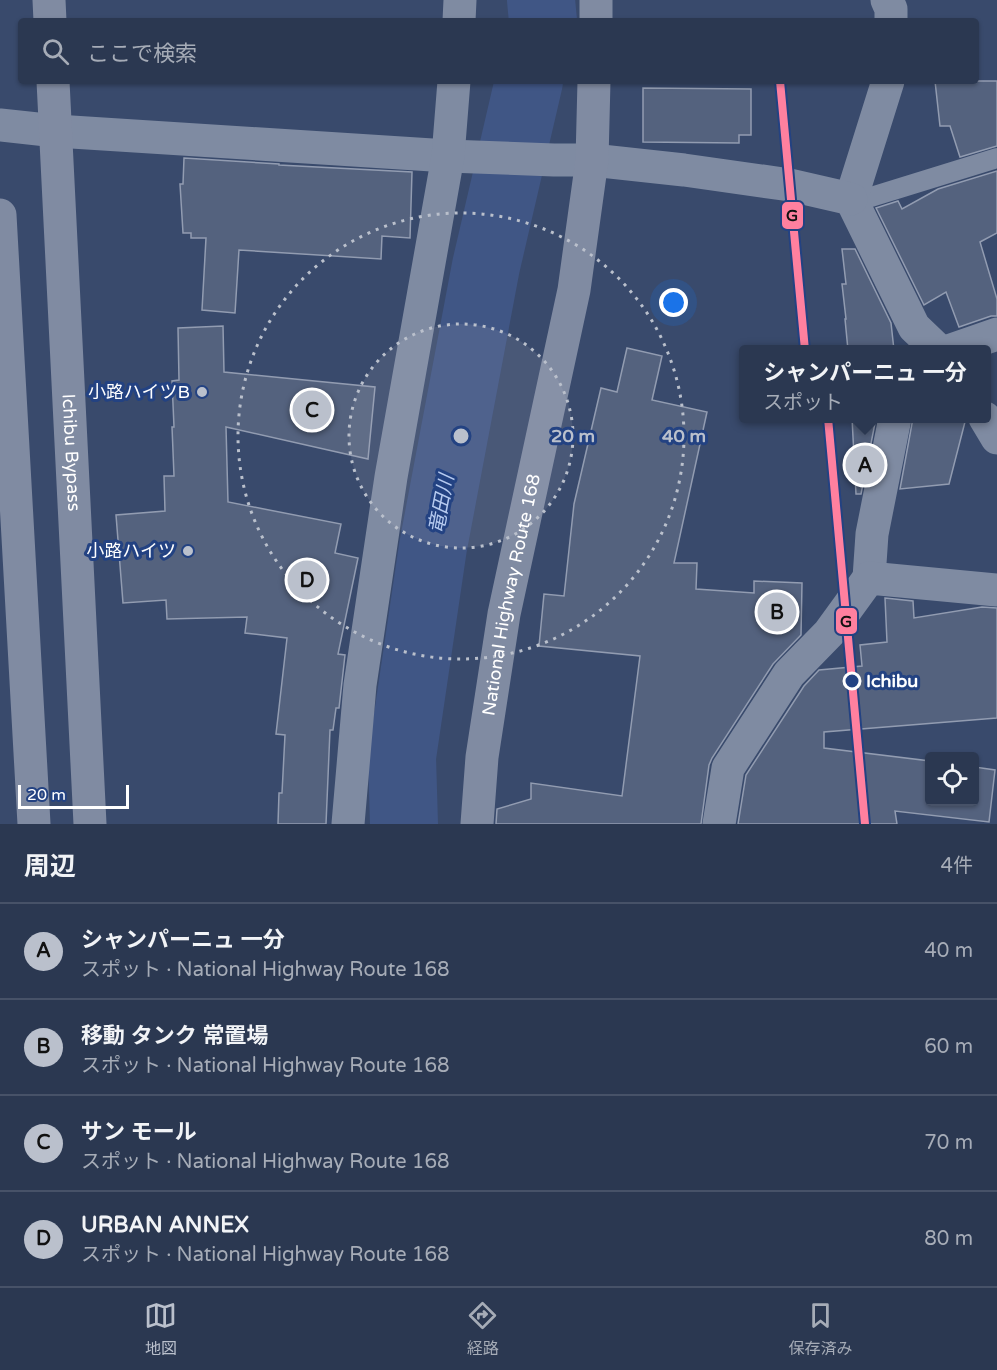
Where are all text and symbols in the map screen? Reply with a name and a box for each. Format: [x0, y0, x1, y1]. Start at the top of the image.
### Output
search box [18, 18, 979, 84]
icon: search [39, 35, 72, 68]
text: ここで検索 [87, 41, 197, 67]
line badge: G [781, 201, 804, 230]
text: G [786, 206, 798, 226]
your location [659, 288, 688, 317]
popup [739, 345, 991, 423]
text: シャンパーニュ 一分 [763, 360, 967, 386]
place label: 小路ハイツB [88, 381, 190, 403]
marker: 小路ハイツB [195, 385, 209, 399]
pin: C [292, 388, 332, 432]
text: スポット [763, 391, 843, 415]
street label: Ichibu Bypass [58, 393, 85, 512]
text: 20 m [551, 425, 595, 447]
text: 40 m [662, 425, 706, 447]
centre of rings [451, 426, 471, 446]
pin: A [846, 442, 884, 488]
water label: 竜田川 [424, 470, 460, 536]
street label: National Highway Route 168 [477, 472, 545, 717]
place label: 小路ハイツ [86, 540, 176, 562]
marker: 小路ハイツ [181, 544, 195, 558]
pin: D [288, 558, 326, 602]
pin: B [758, 590, 796, 634]
line badge: G [835, 607, 858, 635]
text: G [840, 612, 852, 632]
place label: Ichibu [866, 670, 918, 692]
marker: Ichibu [843, 672, 861, 690]
map controls [925, 752, 979, 806]
button: locate [925, 752, 979, 806]
scale bar [18, 782, 129, 810]
text: 20 m [27, 785, 66, 805]
text: 周辺 [24, 851, 76, 882]
text: 4件 [940, 854, 973, 878]
text: シャンパーニュ 一分 [81, 927, 285, 953]
text: A [36, 939, 51, 963]
text: 40 m [924, 939, 973, 963]
text: スポット · National Highway Route 168 [81, 958, 450, 982]
text: 移動 タンク 常置場 [81, 1023, 268, 1049]
text: B [37, 1035, 50, 1059]
text: 60 m [924, 1035, 973, 1059]
text: スポット · National Highway Route 168 [81, 1054, 450, 1078]
text: サン モール [81, 1119, 197, 1145]
text: C [37, 1131, 50, 1155]
text: 70 m [924, 1131, 973, 1155]
text: スポット · National Highway Route 168 [81, 1150, 450, 1174]
text: URBAN ANNEX [81, 1212, 249, 1238]
text: D [36, 1227, 51, 1251]
text: 80 m [924, 1227, 973, 1251]
text: スポット · National Highway Route 168 [81, 1243, 450, 1267]
tab: 地図 [144, 1299, 177, 1359]
tab: 経路 [466, 1299, 499, 1359]
tab: 保存済み [788, 1299, 852, 1359]

